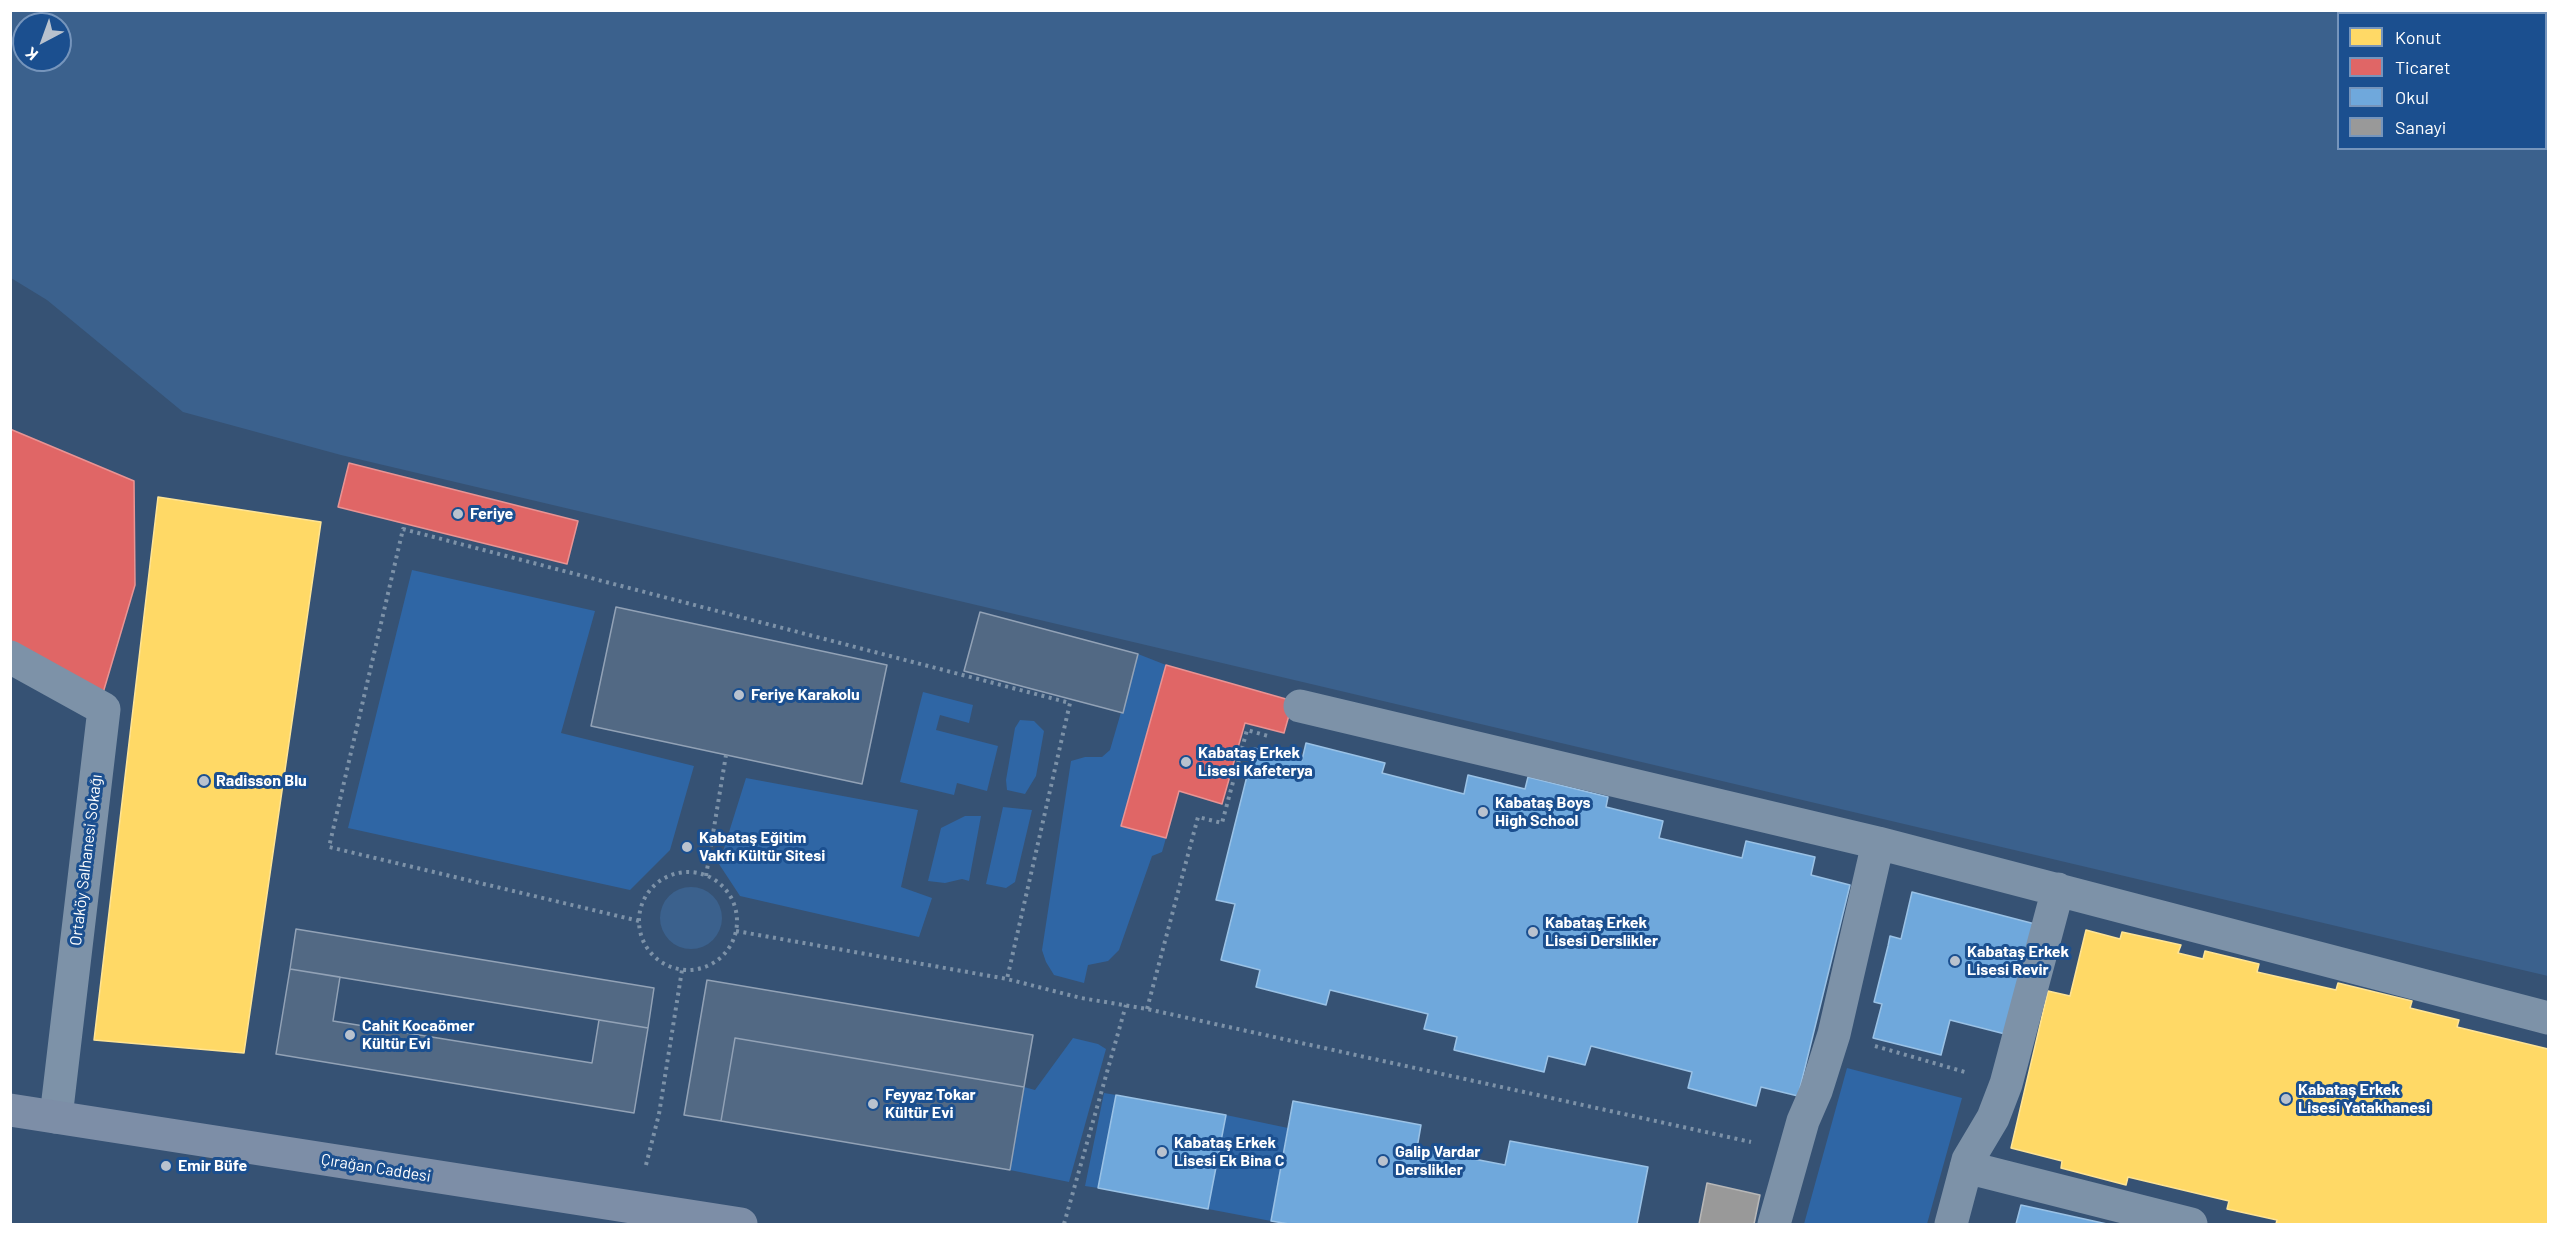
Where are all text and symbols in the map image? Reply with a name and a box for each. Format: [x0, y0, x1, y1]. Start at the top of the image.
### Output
north arrow [12, 12, 72, 72]
legend [2337, 12, 2547, 150]
text: Konut [2395, 26, 2441, 48]
text: K [21, 44, 41, 65]
text: Ticaret [2395, 56, 2451, 78]
text: Okul [2395, 86, 2429, 108]
text: Sanayi [2395, 116, 2446, 138]
place label: Feriye [470, 504, 513, 524]
marker: Feriye [451, 507, 465, 521]
place label: Feriye Karakolu [751, 685, 860, 705]
marker: Feriye Karakolu [732, 688, 746, 702]
place label: Kabataş Erkek Lisesi Kafeterya [1198, 743, 1313, 781]
marker: Kabataş Erkek Lisesi Kafeterya [1179, 755, 1193, 769]
place label: Radisson Blu [216, 771, 307, 791]
street label: Ortaköy Salhanesi Sokağı [66, 773, 106, 947]
marker: Radisson Blu [197, 774, 211, 788]
place label: Kabataş Boys High School [1495, 793, 1590, 831]
marker: Kabataş Boys High School [1476, 805, 1490, 819]
place label: Kabataş Eğitim Vakfı Kültür Sitesi [699, 828, 825, 866]
marker: Kabataş Eğitim Vakfı Kültür Sitesi [680, 840, 694, 854]
place label: Kabataş Erkek Lisesi Derslikler [1545, 913, 1658, 951]
marker: Kabataş Erkek Lisesi Derslikler [1526, 925, 1540, 939]
place label: Kabataş Erkek Lisesi Revir [1967, 942, 2069, 980]
marker: Kabataş Erkek Lisesi Revir [1948, 954, 1962, 968]
place label: Cahit Kocaömer Kültür Evi [362, 1016, 475, 1054]
marker: Cahit Kocaömer Kültür Evi [343, 1028, 357, 1042]
place label: Kabataş Erkek Lisesi Yatakhanesi [2298, 1080, 2430, 1118]
place label: Feyyaz Tokar Kültür Evi [885, 1085, 976, 1123]
marker: Kabataş Erkek Lisesi Yatakhanesi [2279, 1092, 2293, 1106]
marker: Feyyaz Tokar Kültür Evi [866, 1097, 880, 1111]
place label: Kabataş Erkek Lisesi Ek Bina C [1174, 1133, 1284, 1171]
place label: Galip Vardar Derslikler [1395, 1142, 1480, 1180]
marker: Kabataş Erkek Lisesi Ek Bina C [1155, 1145, 1169, 1159]
street label: Çırağan Caddesi [320, 1150, 432, 1186]
marker: Galip Vardar Derslikler [1376, 1154, 1390, 1168]
place label: Emir Büfe [178, 1156, 247, 1176]
marker: Emir Büfe [159, 1159, 173, 1173]

